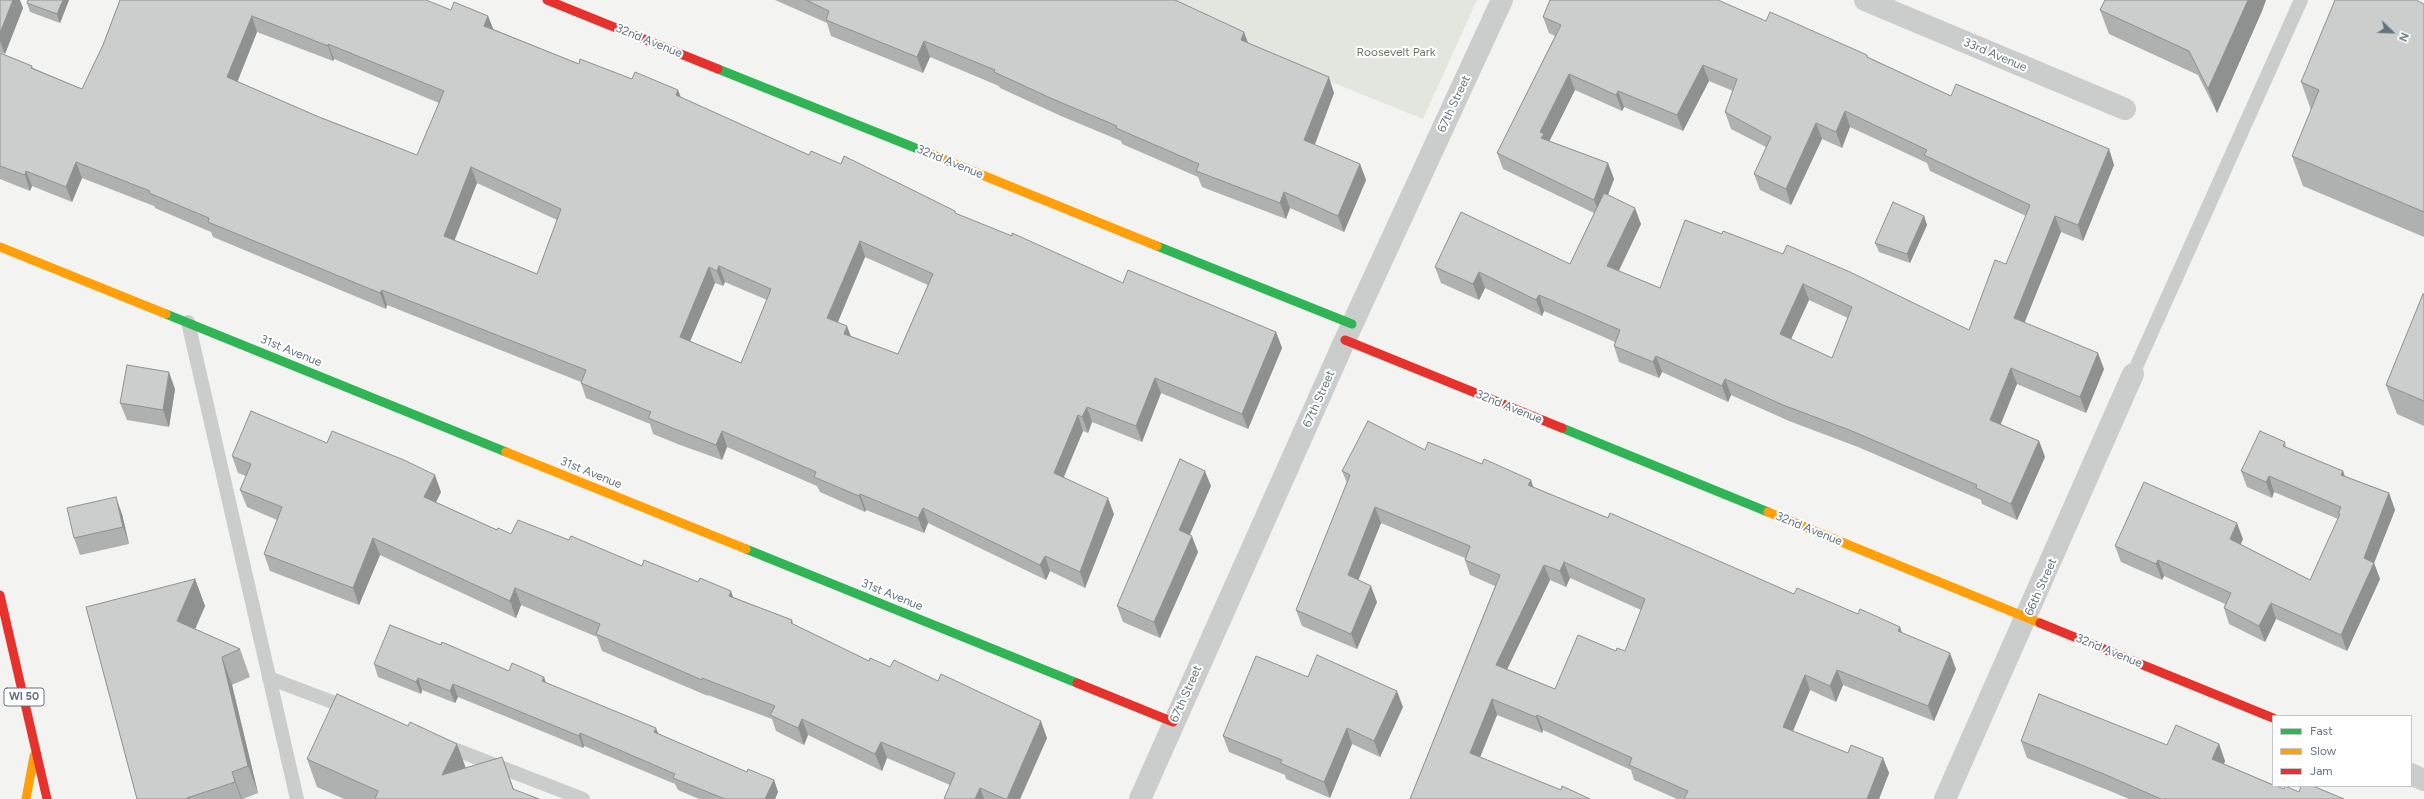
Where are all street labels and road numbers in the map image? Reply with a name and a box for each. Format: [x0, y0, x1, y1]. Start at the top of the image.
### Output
street label: 32nd Avenue [614, 21, 684, 61]
street label: 33rd Avenue [1961, 35, 2029, 75]
street label: 67th Street [1435, 73, 1473, 135]
street label: 32nd Avenue [915, 142, 985, 182]
street label: 31st Avenue [258, 332, 324, 370]
street label: 67th Street [1300, 368, 1338, 430]
street label: 32nd Avenue [1474, 387, 1544, 427]
street label: 31st Avenue [558, 454, 624, 492]
street label: 32nd Avenue [1774, 509, 1844, 549]
street label: 66th Street [2022, 556, 2060, 618]
street label: 31st Avenue [859, 576, 925, 614]
street label: 32nd Avenue [2074, 631, 2144, 671]
street label: 67th Street [1167, 663, 1205, 725]
road number: WI 50 [4, 688, 44, 706]

